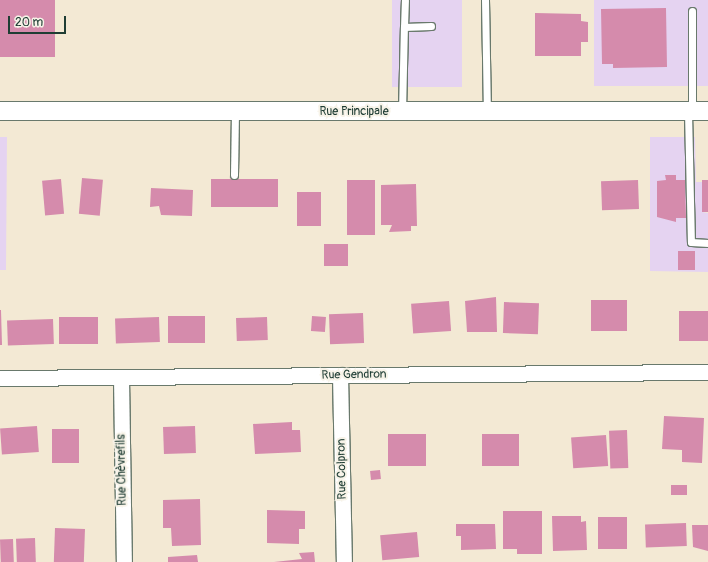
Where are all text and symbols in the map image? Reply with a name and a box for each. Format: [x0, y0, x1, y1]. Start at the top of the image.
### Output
scale bar [10, 8, 68, 34]
text: 20 m [15, 15, 43, 30]
street label: Rue Principale [319, 105, 389, 119]
street label: Rue Gendron [321, 367, 387, 383]
street label: Rue Chèvrefils [114, 434, 130, 506]
street label: Rue Colpron [334, 438, 350, 500]

